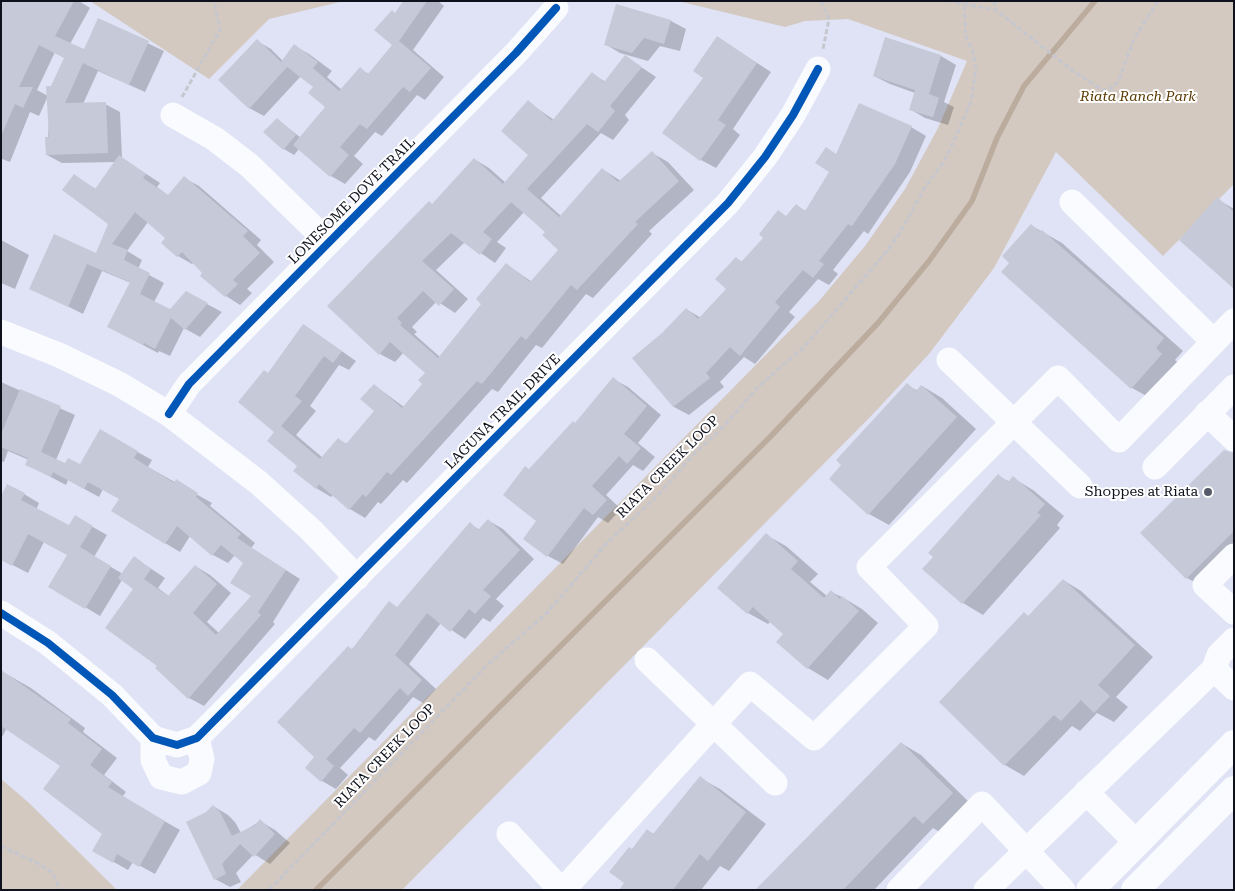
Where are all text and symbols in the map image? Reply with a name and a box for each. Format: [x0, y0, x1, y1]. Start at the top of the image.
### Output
park label: Riata Ranch Park [1080, 89, 1196, 105]
street label: LONESOME DOVE TRAIL [285, 134, 419, 268]
street label: LAGUNA TRAIL DRIVE [442, 351, 564, 473]
street label: RIATA CREEK LOOP [613, 412, 723, 522]
place label: Shoppes at Riata [1085, 484, 1198, 500]
marker: Shoppes at Riata [1202, 486, 1214, 498]
street label: RIATA CREEK LOOP [331, 701, 439, 811]

